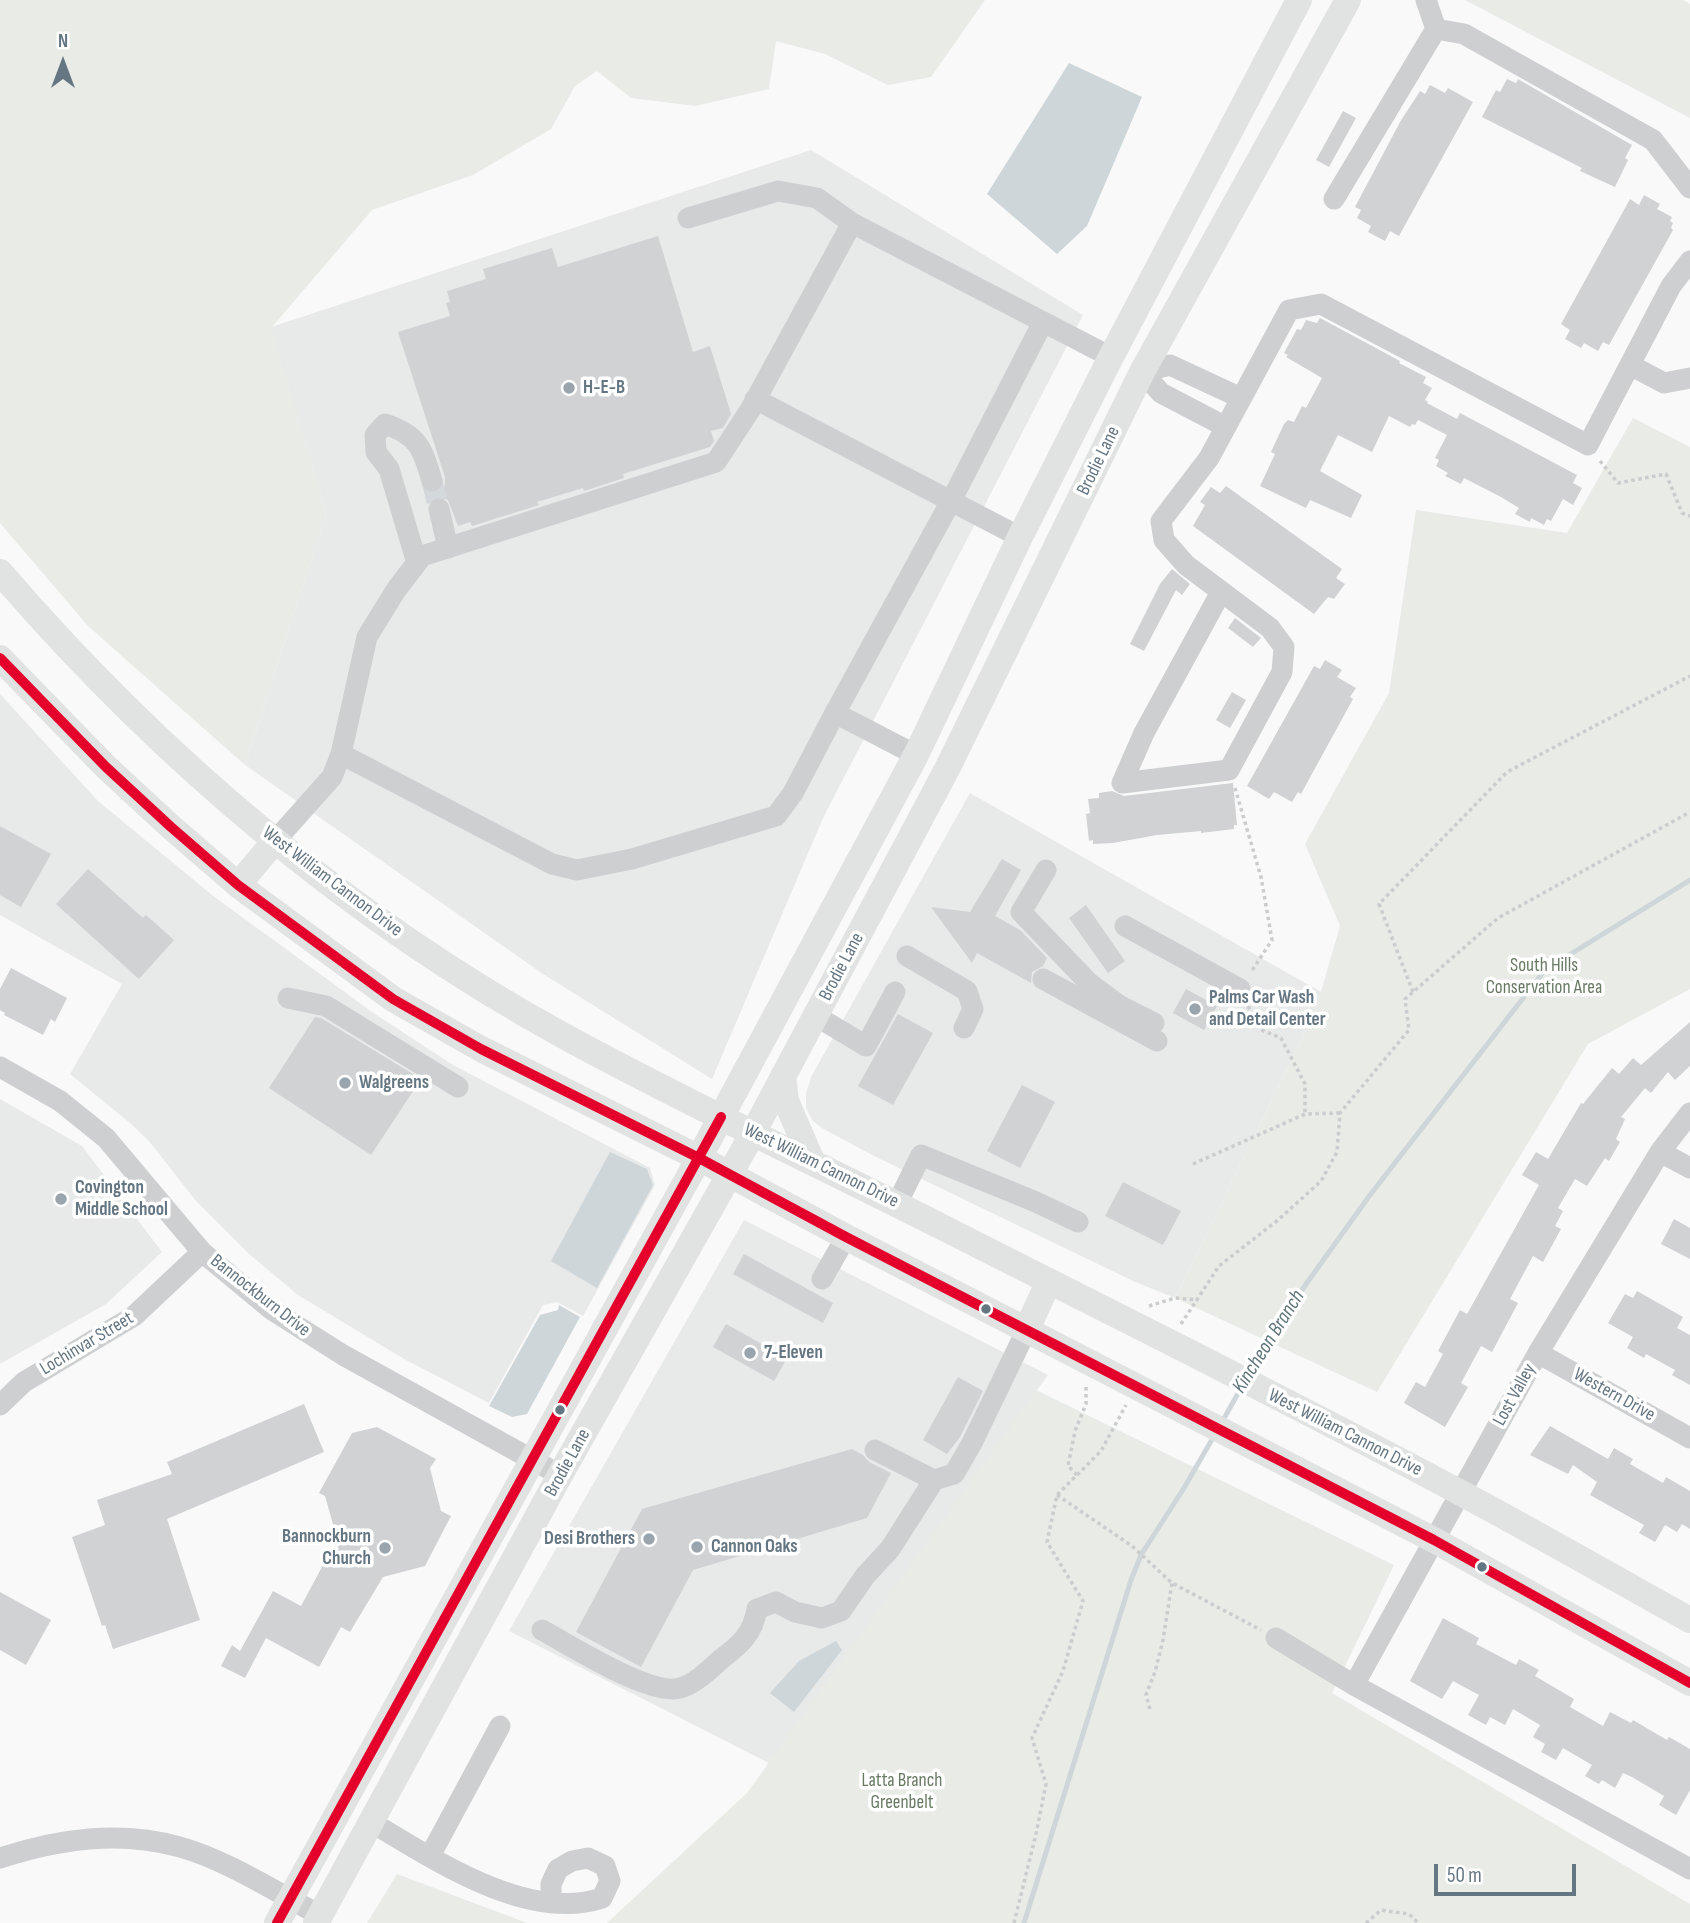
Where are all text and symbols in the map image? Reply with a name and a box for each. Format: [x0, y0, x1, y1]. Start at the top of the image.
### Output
north arrow [28, 28, 98, 98]
text: N [58, 30, 68, 53]
place label: H-E-B [583, 377, 625, 399]
marker: H-E-B [561, 380, 577, 396]
street label: Brodie Lane [1073, 423, 1125, 499]
street label: West William Cannon Drive [257, 822, 407, 942]
street label: Brodie Lane [815, 929, 869, 1005]
park label: South Hills Conservation Area [1486, 955, 1602, 999]
place label: Palms Car Wash and Detail Center [1209, 987, 1326, 1031]
marker: Palms Car Wash and Detail Center [1187, 1001, 1203, 1017]
place label: Walgreens [359, 1072, 429, 1094]
marker: Walgreens [337, 1075, 353, 1091]
street label: West William Cannon Drive [740, 1119, 902, 1213]
place label: Covington Middle School [75, 1177, 168, 1221]
marker: Covington Middle School [53, 1191, 69, 1207]
street label: Bannockburn Drive [206, 1250, 314, 1342]
water label: Kincheon Branch [1227, 1286, 1311, 1398]
unlabelled marker [979, 1302, 993, 1316]
street label: Lochinvar Street [36, 1307, 138, 1381]
place label: 7-Eleven [764, 1342, 823, 1364]
marker: 7-Eleven [742, 1345, 758, 1361]
street label: Lost Valley [1489, 1360, 1541, 1430]
street label: Western Drive [1569, 1363, 1659, 1427]
street label: West William Cannon Drive [1264, 1384, 1426, 1482]
unlabelled marker [553, 1403, 567, 1417]
street label: Brodie Lane [540, 1425, 596, 1501]
place label: Bannockburn Church [282, 1526, 371, 1570]
place label: Desi Brothers [544, 1528, 635, 1550]
marker: Desi Brothers [641, 1531, 657, 1547]
place label: Cannon Oaks [711, 1536, 797, 1558]
marker: Cannon Oaks [689, 1539, 705, 1555]
marker: Bannockburn Church [377, 1540, 393, 1556]
unlabelled marker [1475, 1560, 1489, 1574]
park label: Latta Branch Greenbelt [862, 1770, 942, 1814]
scale bar [1438, 1850, 1580, 1894]
text: 50 m [1447, 1863, 1482, 1888]

